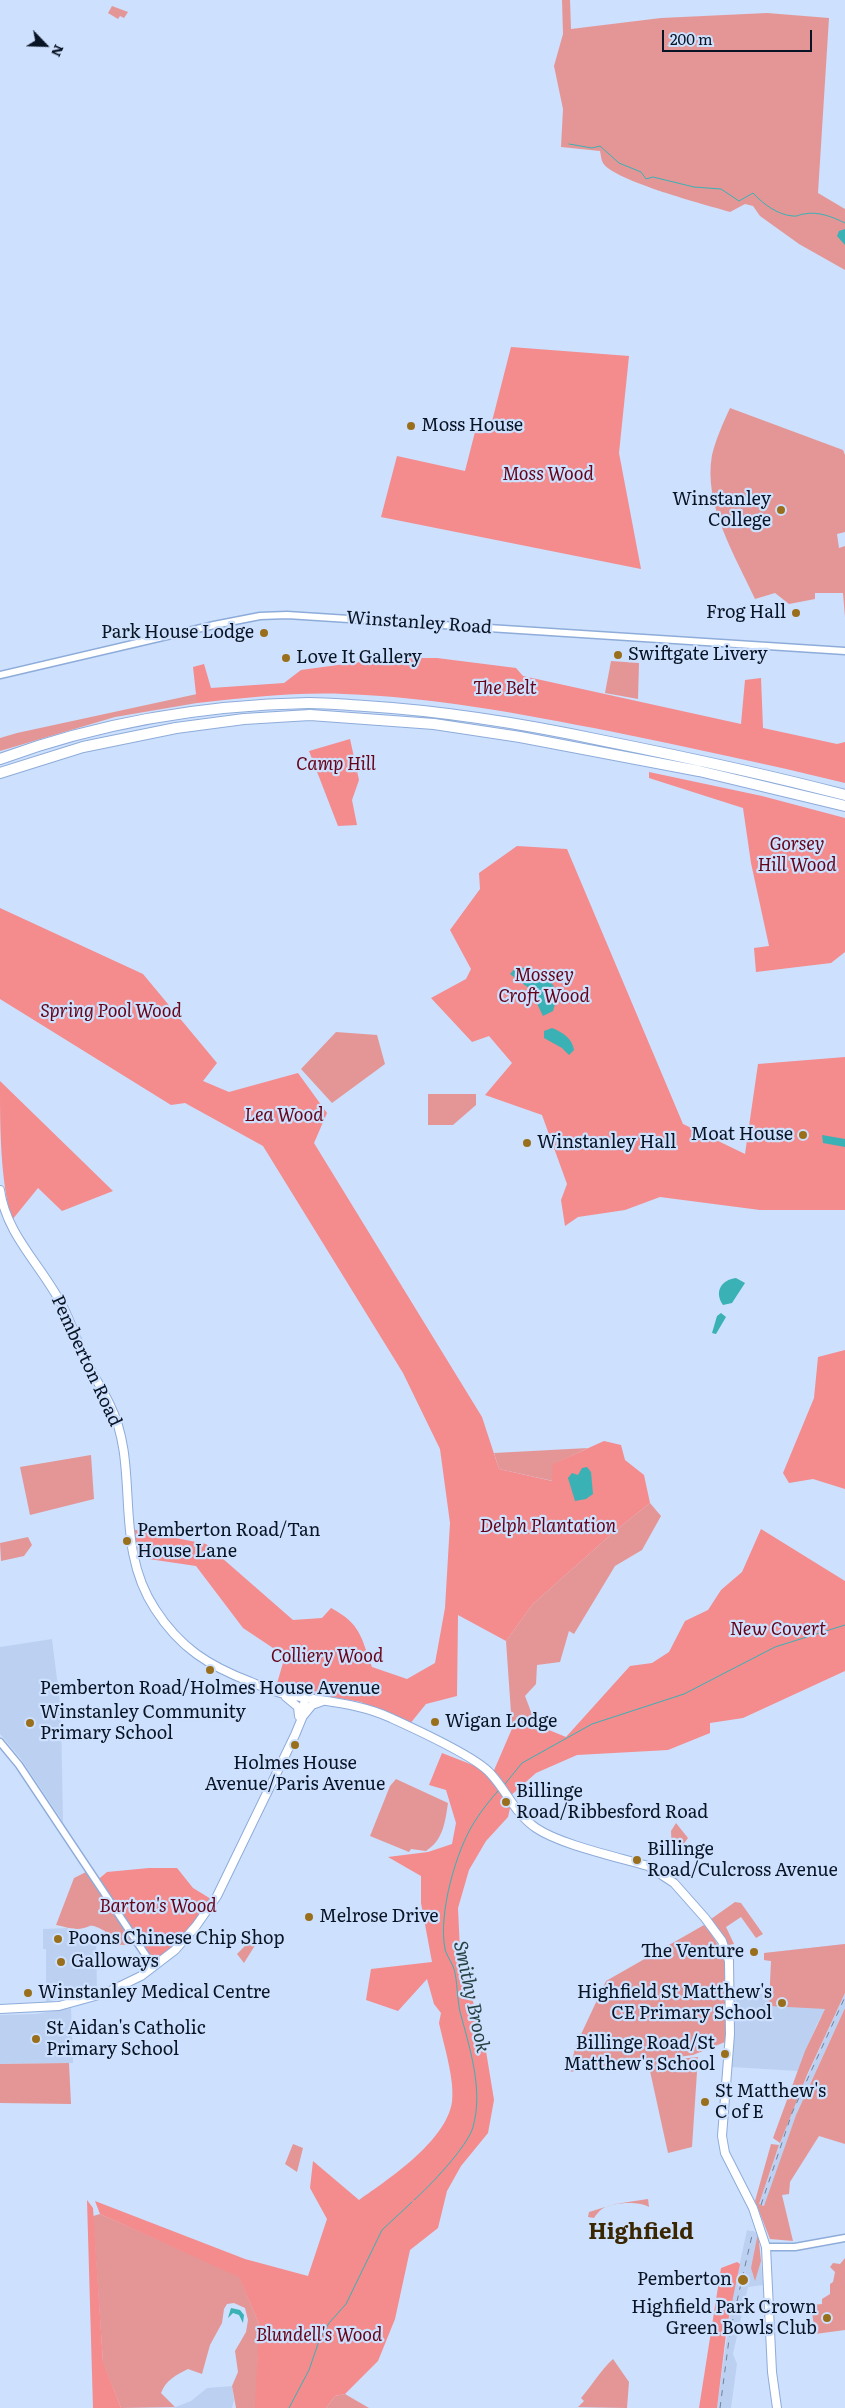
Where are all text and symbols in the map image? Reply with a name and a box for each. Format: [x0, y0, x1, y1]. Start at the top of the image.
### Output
north arrow [20, 20, 70, 70]
scale bar [665, 20, 815, 52]
text: 200 m [670, 27, 713, 50]
text: N [47, 42, 70, 61]
place label: Moss House [421, 415, 523, 437]
marker: Moss House [405, 420, 417, 432]
park label: Moss Wood [502, 464, 594, 486]
place label: Winstanley College [672, 489, 771, 532]
marker: Winstanley College [775, 504, 787, 516]
place label: Frog Hall [706, 602, 786, 624]
street label: Winstanley Road [345, 607, 493, 639]
marker: Frog Hall [790, 607, 802, 619]
place label: Park House Lodge [101, 622, 254, 644]
marker: Park House Lodge [258, 627, 270, 639]
place label: Swiftgate Livery [628, 644, 768, 666]
place label: Love It Gallery [296, 647, 422, 669]
marker: Swiftgate Livery [612, 649, 624, 661]
marker: Love It Gallery [280, 652, 292, 664]
park label: The Belt [473, 678, 537, 700]
park label: Camp Hill [296, 754, 376, 776]
park label: Gorsey Hill Wood [758, 834, 836, 876]
park label: Mossey Croft Wood [498, 965, 590, 1008]
park label: Spring Pool Wood [40, 1001, 182, 1023]
park label: Lea Wood [244, 1105, 324, 1127]
place label: Moat House [690, 1124, 793, 1146]
marker: Moat House [797, 1129, 809, 1141]
place label: Winstanley Hall [537, 1132, 676, 1154]
marker: Winstanley Hall [521, 1137, 533, 1149]
street label: Pemberton Road [46, 1292, 126, 1430]
park label: Delph Plantation [480, 1516, 616, 1538]
place label: Pemberton Road/Tan House Lane [137, 1520, 320, 1562]
marker: Pemberton Road/Tan House Lane [121, 1535, 133, 1547]
park label: New Covert [730, 1619, 826, 1641]
park label: Colliery Wood [271, 1646, 383, 1668]
marker: Pemberton Road/Holmes House Avenue [204, 1664, 216, 1676]
place label: Pemberton Road/Holmes House Avenue [40, 1678, 380, 1700]
place label: Winstanley Community Primary School [40, 1702, 246, 1745]
place label: Wigan Lodge [445, 1711, 557, 1733]
marker: Wigan Lodge [429, 1716, 441, 1728]
marker: Winstanley Community Primary School [24, 1717, 36, 1729]
marker: Holmes House Avenue/Paris Avenue [289, 1739, 301, 1751]
place label: Holmes House Avenue/Paris Avenue [205, 1753, 385, 1796]
place label: Billinge Road/Ribbesford Road [516, 1781, 708, 1824]
marker: Billinge Road/Ribbesford Road [500, 1796, 512, 1808]
place label: Billinge Road/Culcross Avenue [647, 1839, 838, 1882]
marker: Billinge Road/Culcross Avenue [631, 1854, 643, 1866]
park label: Barton's Wood [99, 1896, 217, 1918]
place label: Melrose Drive [319, 1906, 439, 1928]
marker: Melrose Drive [303, 1911, 315, 1923]
place label: Poons Chinese Chip Shop [68, 1928, 285, 1950]
marker: Poons Chinese Chip Shop [52, 1933, 64, 1945]
water label: Smithy Brook [448, 1939, 494, 2055]
place label: The Venture [641, 1941, 744, 1963]
marker: The Venture [748, 1946, 760, 1958]
place label: Galloways [71, 1951, 159, 1973]
marker: Galloways [55, 1956, 67, 1968]
place label: Winstanley Medical Centre [38, 1982, 270, 2004]
place label: Highfield St Matthew's CE Primary School [577, 1982, 772, 2025]
marker: Winstanley Medical Centre [22, 1987, 34, 1999]
marker: Highfield St Matthew's CE Primary School [776, 1997, 788, 2009]
place label: St Aidan's Catholic Primary School [46, 2018, 206, 2060]
marker: St Aidan's Catholic Primary School [30, 2033, 42, 2045]
place label: Billinge Road/St Matthew's School [563, 2033, 715, 2076]
marker: Billinge Road/St Matthew's School [719, 2048, 731, 2060]
place label: St Matthew's C of E [715, 2081, 826, 2124]
marker: St Matthew's C of E [699, 2096, 711, 2108]
district label: Highfield [588, 2220, 694, 2246]
place label: Pemberton [637, 2269, 732, 2291]
marker: Pemberton [736, 2273, 750, 2287]
place label: Highfield Park Crown Green Bowls Club [631, 2297, 817, 2340]
marker: Highfield Park Crown Green Bowls Club [821, 2312, 833, 2324]
park label: Blundell's Wood [256, 2325, 382, 2347]

